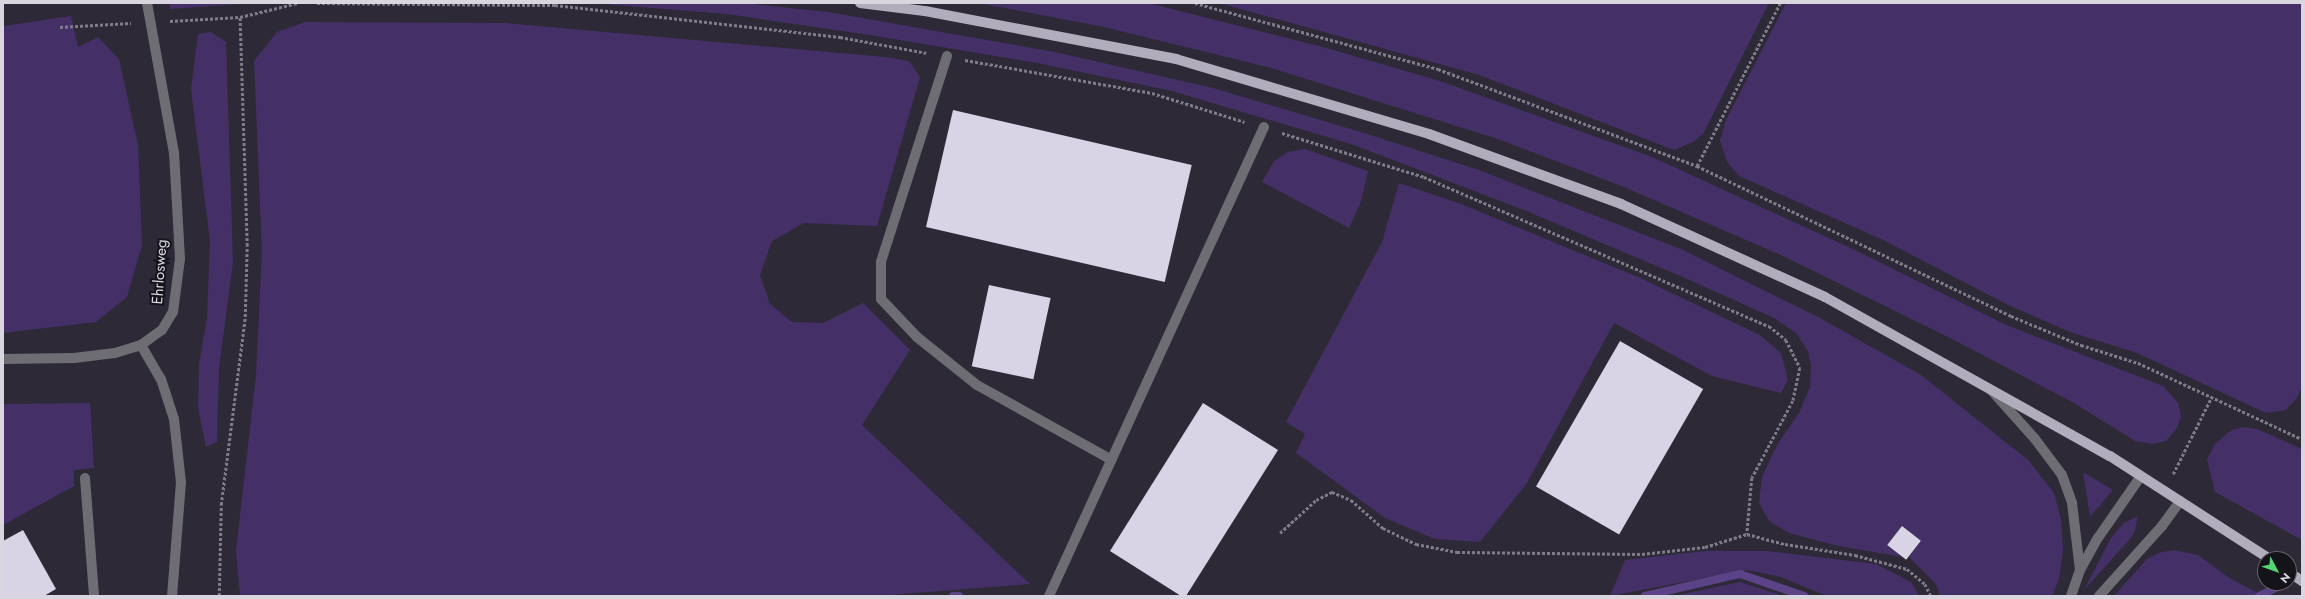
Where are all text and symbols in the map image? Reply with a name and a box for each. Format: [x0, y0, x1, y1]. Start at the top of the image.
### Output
street label: Ehrlosweg [149, 239, 171, 305]
north arrow [2257, 551, 2297, 591]
text: N [2276, 570, 2294, 587]

